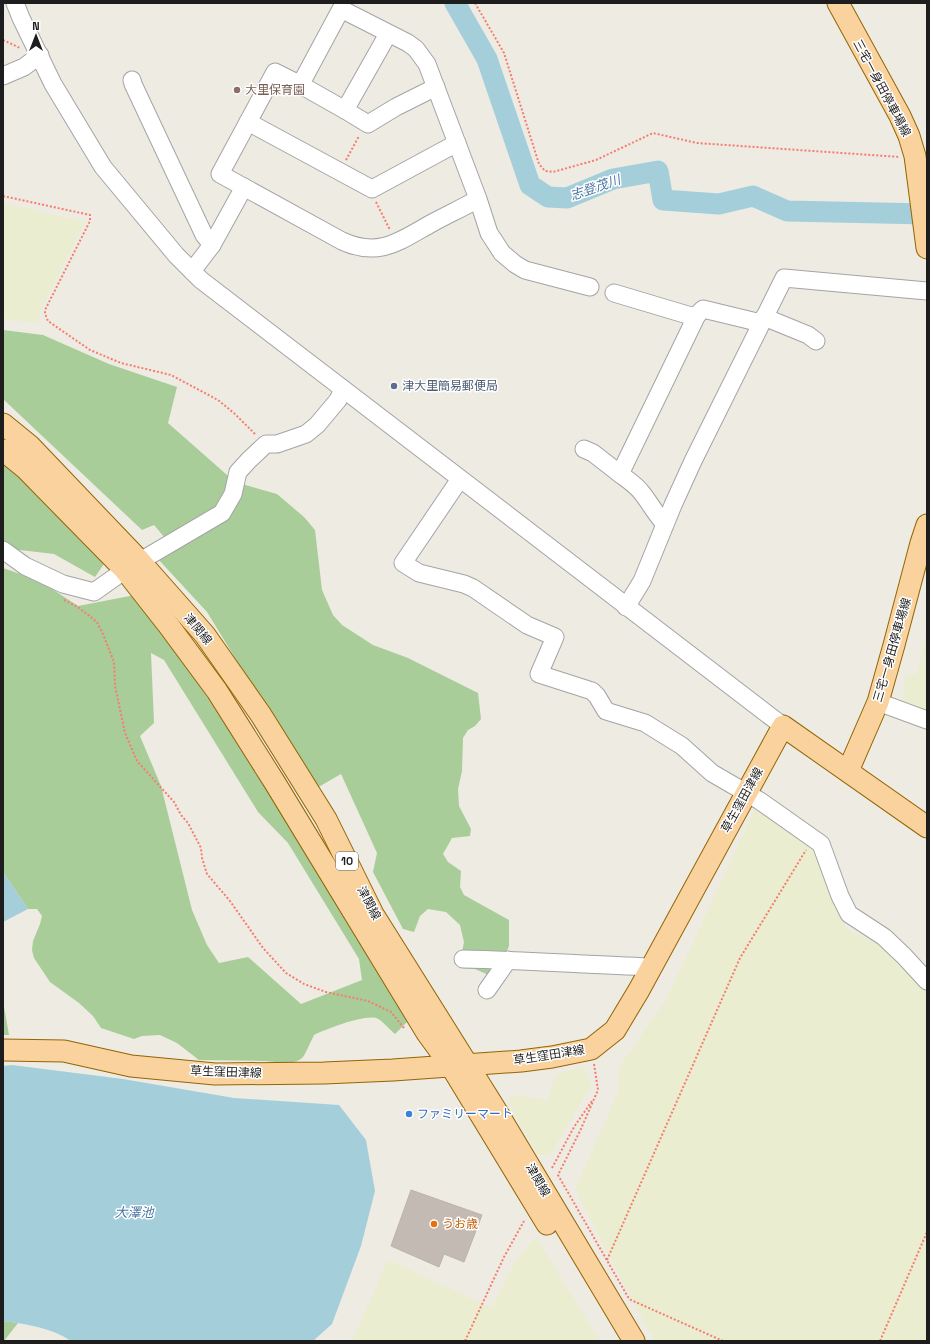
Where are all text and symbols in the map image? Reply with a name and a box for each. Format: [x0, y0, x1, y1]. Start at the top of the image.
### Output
north arrow [16, 16, 56, 56]
text: N [32, 19, 40, 33]
street label: 三宅一身田停車場線 [850, 37, 914, 139]
place label: 大里保育園 [245, 82, 305, 98]
marker: 大里保育園 [232, 85, 242, 95]
water label: 志登茂川 [568, 170, 624, 204]
place label: 津大里簡易郵便局 [402, 378, 498, 394]
marker: 津大里簡易郵便局 [389, 381, 399, 391]
street label: 三宅一身田停車場線 [869, 596, 915, 704]
street label: 津関線 [180, 610, 216, 648]
street label: 草生窪田津線 [718, 765, 766, 835]
road number: 10 [336, 852, 358, 870]
street label: 津関線 [353, 883, 385, 923]
street label: 草生窪田津線 [512, 1041, 586, 1069]
street label: 草生窪田津線 [190, 1063, 262, 1081]
place label: ファミリーマート [417, 1106, 513, 1122]
marker: ファミリーマート [404, 1109, 414, 1119]
street label: 津関線 [522, 1160, 554, 1200]
water label: 大澤池 [114, 1204, 155, 1221]
place label: うお歳 [442, 1216, 478, 1232]
marker: うお歳 [429, 1219, 439, 1229]

